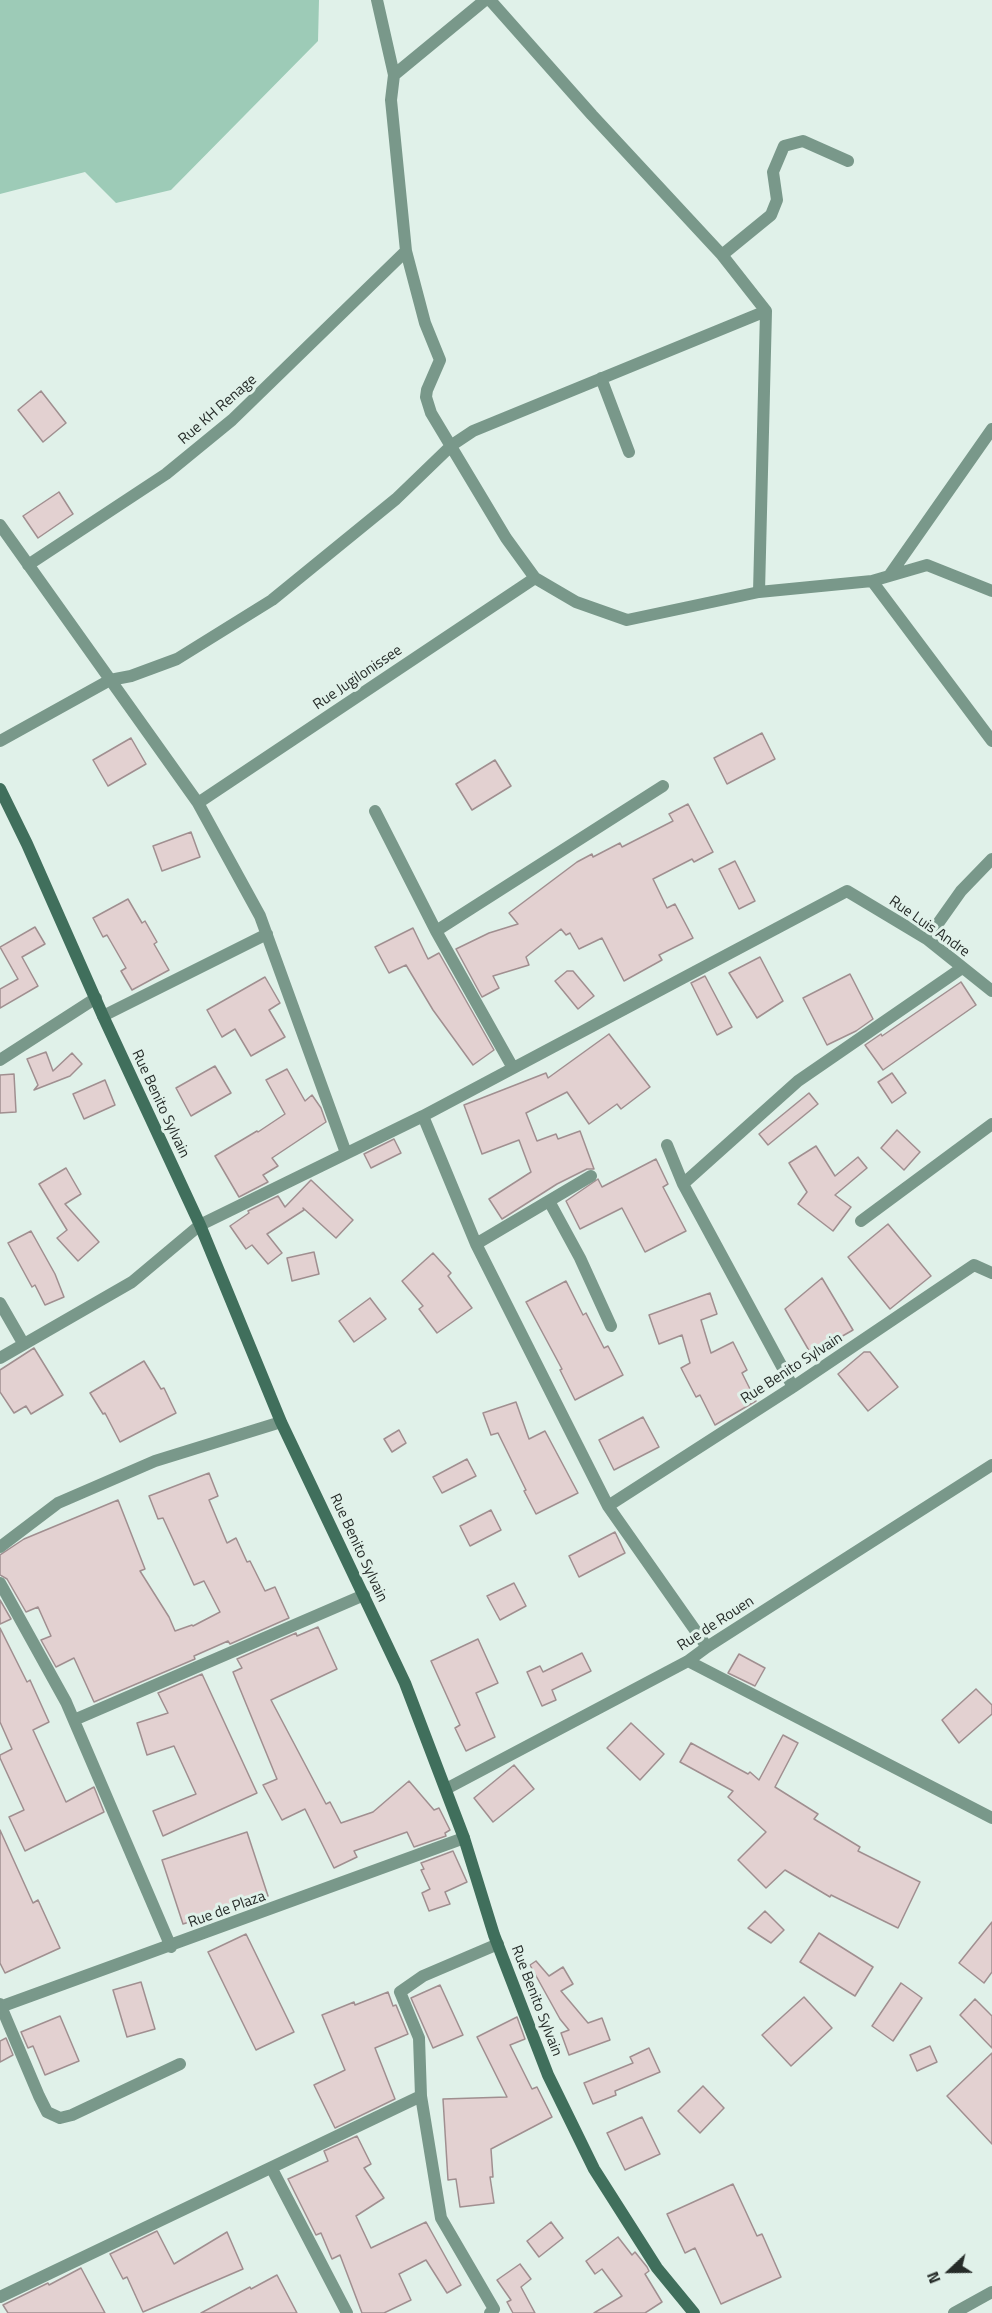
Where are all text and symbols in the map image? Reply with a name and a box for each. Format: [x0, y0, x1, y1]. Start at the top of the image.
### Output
street label: Rue KH Renage [175, 371, 261, 449]
street label: Rue Jugilonissee [310, 642, 406, 714]
street label: Rue Luis Andre [885, 893, 973, 961]
street label: Rue Benito Sylvain [127, 1047, 193, 1161]
street label: Rue Benito Sylvain [738, 1330, 846, 1408]
street label: Rue Benito Sylvain [325, 1491, 391, 1605]
street label: Rue de Rouen [674, 1593, 758, 1655]
street label: Rue de Plaza [186, 1888, 268, 1932]
street label: Rue Benito Sylvain [507, 1943, 565, 2059]
north arrow [920, 2241, 980, 2301]
text: N [920, 2268, 947, 2287]

